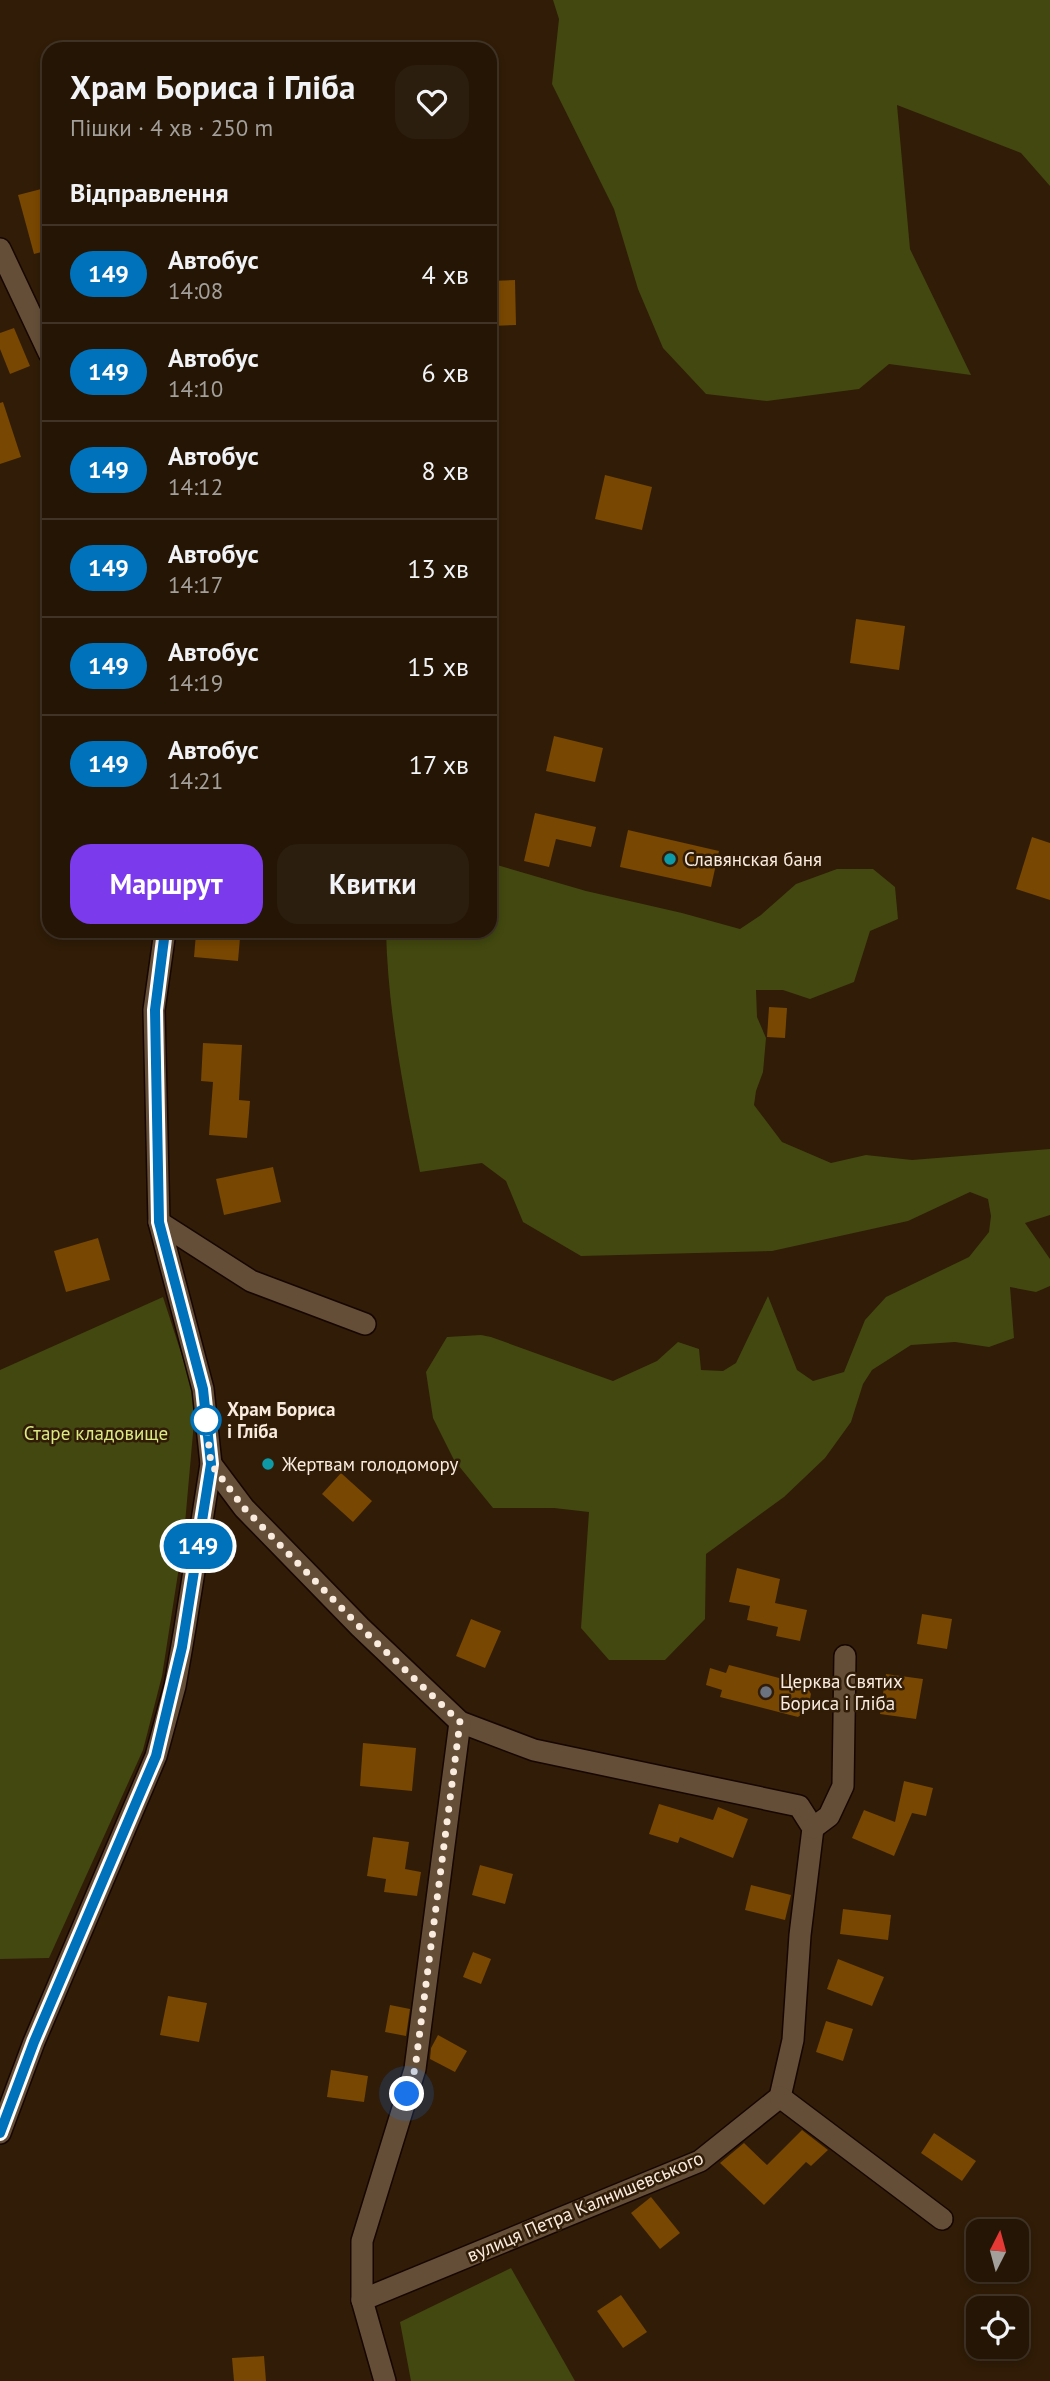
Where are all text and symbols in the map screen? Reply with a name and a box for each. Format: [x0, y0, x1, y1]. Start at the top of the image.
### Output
text: Храм Бориса і Гліба [70, 65, 355, 108]
button: heart [395, 65, 469, 139]
text: Пішки · 4 хв · 250 m [70, 113, 273, 142]
text: Відправлення [70, 176, 229, 209]
text: Автобус [168, 243, 259, 276]
text: 149 [88, 258, 129, 289]
text: 4 хв [422, 258, 469, 291]
text: 14:08 [168, 276, 223, 305]
text: Автобус [168, 341, 259, 374]
text: 149 [88, 356, 129, 387]
text: 6 хв [422, 356, 469, 389]
text: 14:10 [168, 374, 223, 403]
text: Автобус [168, 439, 259, 472]
text: 149 [88, 454, 129, 485]
text: 8 хв [422, 454, 469, 487]
text: 14:12 [168, 472, 223, 501]
text: Автобус [168, 537, 259, 570]
text: 149 [88, 552, 129, 583]
text: 13 хв [407, 552, 469, 585]
text: 14:17 [168, 570, 223, 599]
text: Автобус [168, 635, 259, 668]
text: 149 [88, 650, 129, 681]
text: 15 хв [407, 650, 469, 683]
text: 14:19 [168, 668, 223, 697]
text: Автобус [168, 733, 259, 766]
text: 149 [88, 748, 129, 779]
text: 17 хв [409, 748, 469, 781]
text: 14:21 [168, 766, 223, 795]
button: Маршрут [70, 844, 263, 924]
button: Квитки [277, 844, 469, 924]
place label: Славянская баня [684, 847, 822, 871]
marker: Славянская баня [662, 851, 678, 867]
place label: Храм Бориса і Гліба [227, 1397, 335, 1443]
marker: Храм Бориса і Гліба [191, 1405, 221, 1435]
park label: Старе кладовище [24, 1421, 168, 1445]
place label: Жертвам голодомору [281, 1452, 458, 1476]
marker: Жертвам голодомору [260, 1456, 276, 1472]
line badge: 149 [158, 1523, 238, 1569]
text: 149 [178, 1530, 218, 1561]
place label: Церква Святих Бориса і Гліба [780, 1669, 903, 1715]
marker: Церква Святих Бориса і Гліба [758, 1684, 774, 1700]
your location [389, 2076, 424, 2111]
street label: вулиця Петра Калнишевського [463, 2145, 707, 2267]
north arrow [966, 2219, 1029, 2282]
map controls [966, 2219, 1029, 2359]
button: locate [966, 2296, 1029, 2359]

